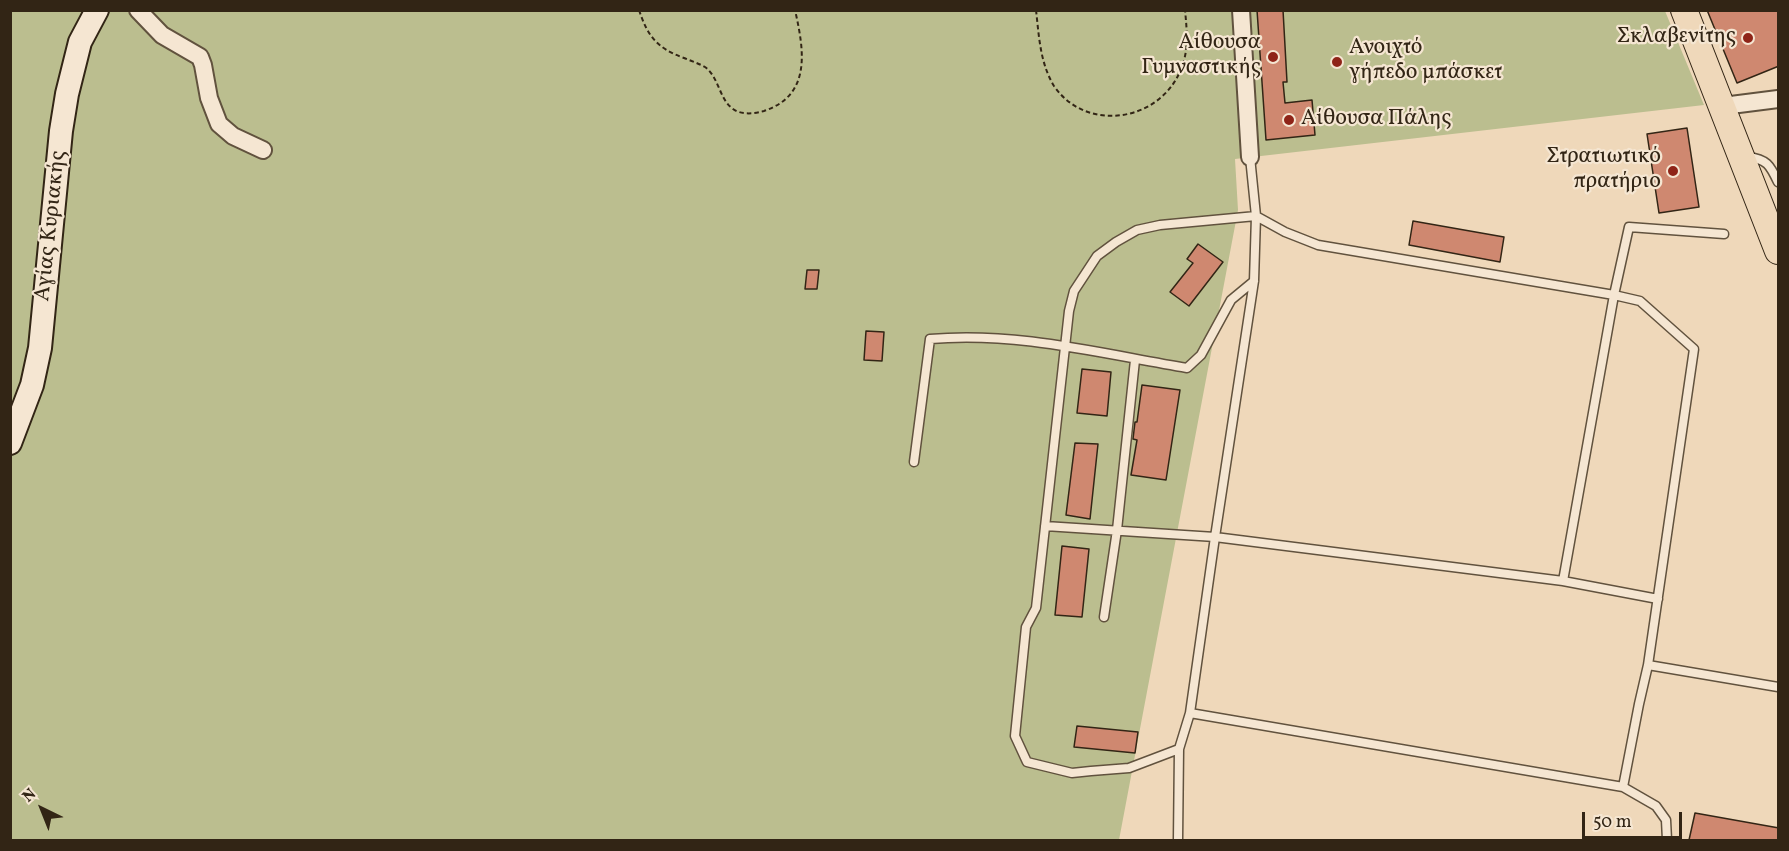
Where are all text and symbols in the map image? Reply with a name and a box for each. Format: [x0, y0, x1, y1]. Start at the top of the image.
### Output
place label: Σκλαβενίτης [1617, 25, 1736, 51]
place label: Αίθουσα Γυμναστικής [1141, 31, 1261, 82]
marker: Σκλαβενίτης [1741, 31, 1755, 45]
place label: Ανοιχτό γήπεδο μπάσκετ [1349, 36, 1502, 88]
marker: Αίθουσα Γυμναστικής [1266, 50, 1280, 64]
marker: Ανοιχτό γήπεδο μπάσκετ [1330, 55, 1344, 69]
place label: Αίθουσα Πάλης [1301, 107, 1451, 133]
marker: Αίθουσα Πάλης [1282, 113, 1296, 127]
place label: Στρατιωτικό πρατήριο [1546, 145, 1661, 196]
street label: Αγίας Κυριακής [31, 149, 73, 303]
marker: Στρατιωτικό πρατήριο [1666, 164, 1680, 178]
north arrow [12, 779, 72, 839]
text: N [18, 784, 41, 808]
scale bar [1585, 800, 1686, 838]
text: 50 m [1593, 810, 1632, 835]

